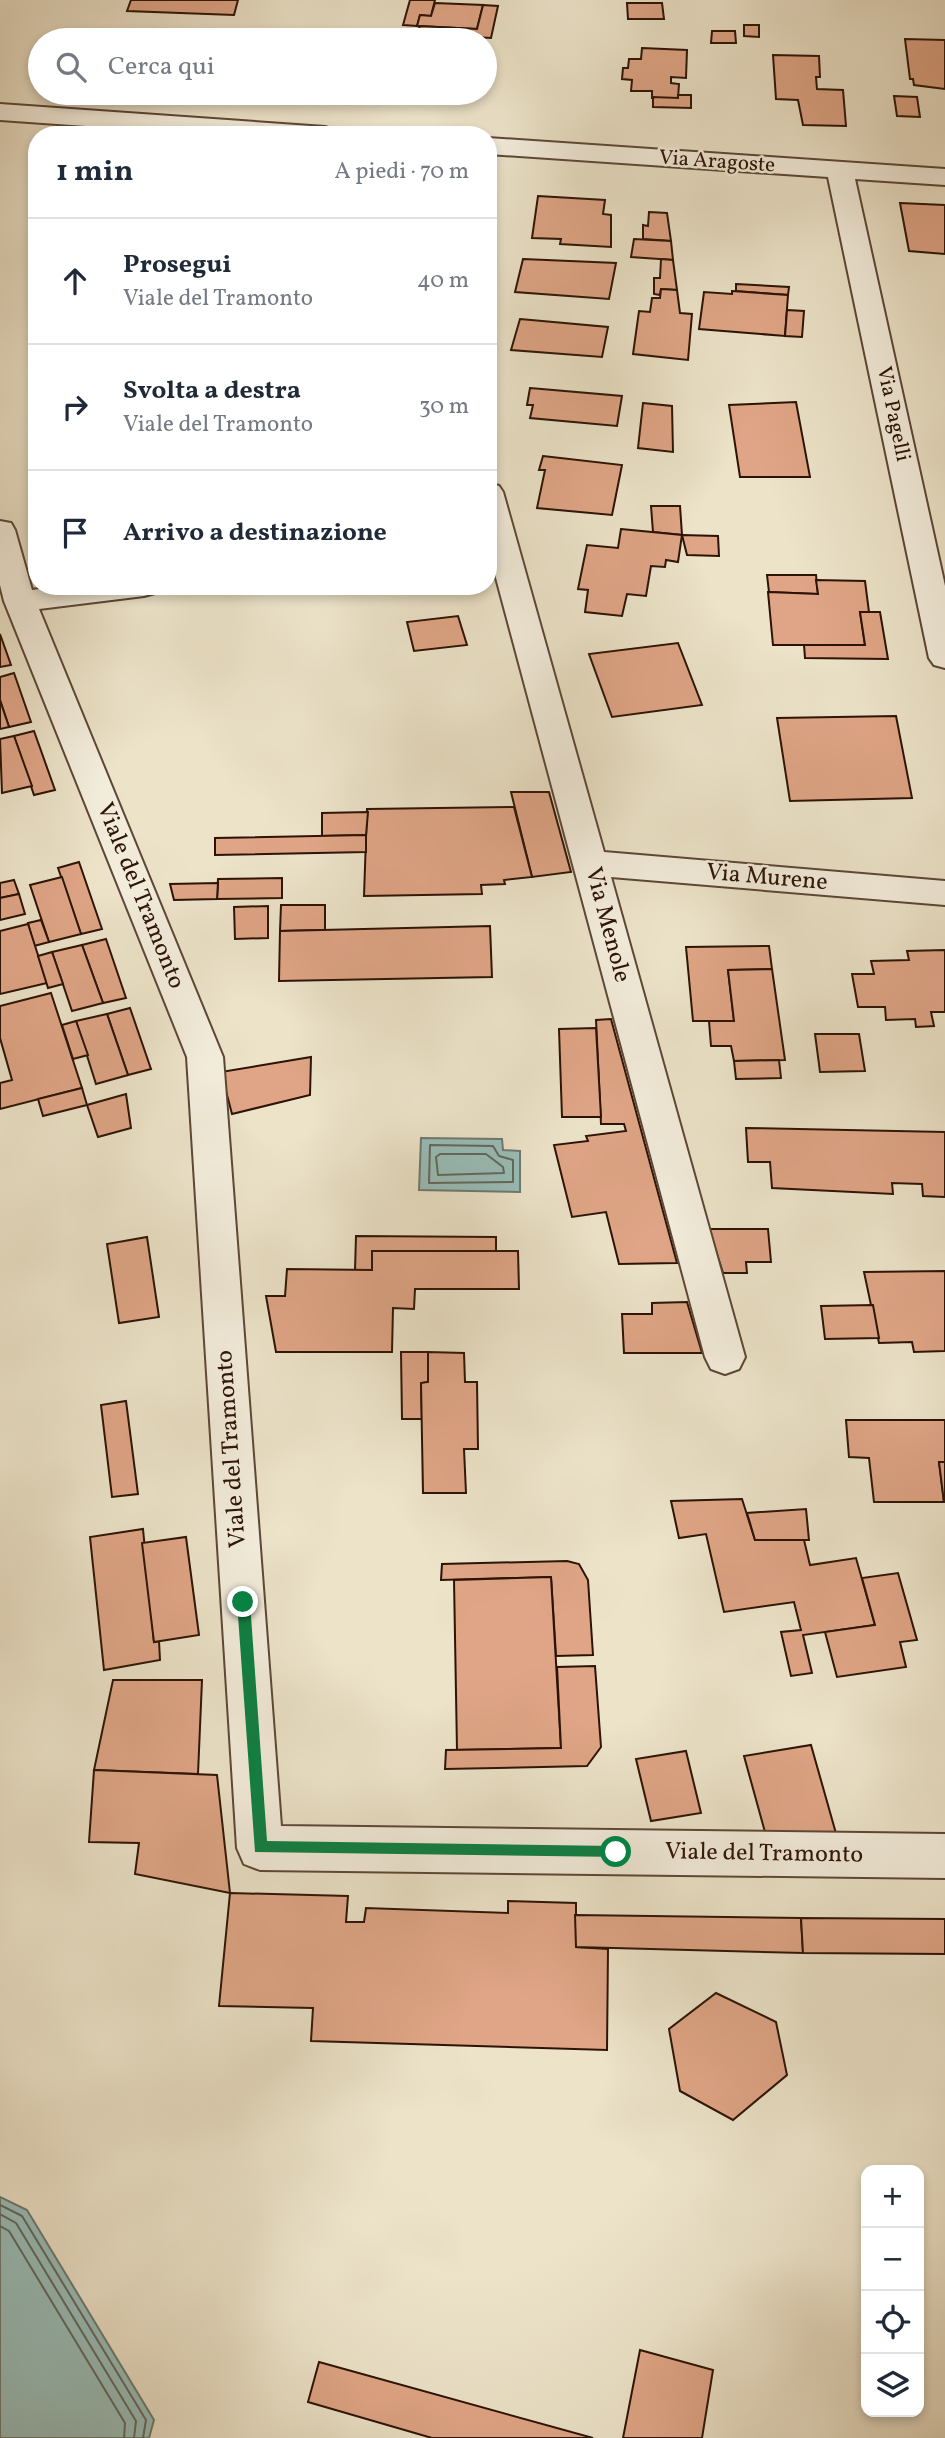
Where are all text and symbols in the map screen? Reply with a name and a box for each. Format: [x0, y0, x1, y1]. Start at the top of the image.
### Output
search box [28, 28, 497, 105]
icon: search [52, 48, 90, 86]
text: Cerca qui [108, 49, 215, 85]
street label: Via Aragoste [658, 143, 776, 181]
text: 1 min [56, 151, 133, 193]
text: A piedi · 70 m [335, 156, 469, 188]
text: Prosegui [123, 247, 231, 283]
icon: ahead [56, 262, 94, 300]
text: 40 m [417, 265, 469, 297]
text: Viale del Tramonto [123, 283, 313, 315]
street label: Via Pagelli [869, 364, 917, 464]
text: Svolta a destra [123, 373, 301, 409]
icon: right [56, 388, 94, 426]
text: 30 m [419, 391, 469, 423]
text: Viale del Tramonto [123, 409, 313, 441]
icon: arrive [56, 514, 94, 552]
text: Arrivo a destinazione [123, 515, 387, 551]
street label: Viale del Tramonto [87, 798, 193, 994]
street label: Via Murene [705, 856, 829, 900]
street label: Via Menole [575, 864, 639, 986]
street label: Viale del Tramonto [208, 1349, 256, 1549]
route end [227, 1586, 258, 1617]
street label: Viale del Tramonto [665, 1835, 863, 1873]
route start [600, 1836, 631, 1867]
map controls [861, 2165, 924, 2417]
button: + [861, 2165, 924, 2228]
button: − [861, 2228, 924, 2291]
button: locate [861, 2291, 924, 2354]
button: layers [861, 2354, 924, 2417]

